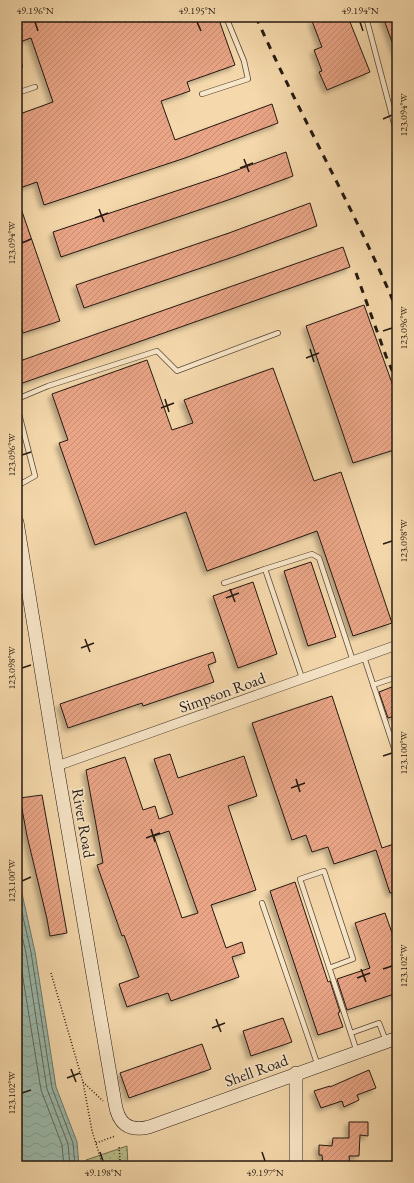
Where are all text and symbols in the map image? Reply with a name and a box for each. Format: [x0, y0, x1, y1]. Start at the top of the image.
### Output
text: 49.196°N [16, 4, 54, 17]
text: 49.195°N [178, 4, 216, 17]
text: 49.194°N [341, 4, 379, 17]
text: 123.094°W [397, 93, 410, 137]
text: 123.094°W [5, 221, 18, 265]
text: 123.096°W [397, 306, 410, 350]
text: 123.096°W [5, 433, 18, 477]
text: 123.098°W [397, 519, 410, 563]
text: 123.098°W [5, 646, 18, 690]
street label: Simpson Road [176, 667, 269, 718]
text: 123.100°W [397, 731, 410, 775]
street label: River Road [67, 787, 100, 860]
text: 123.100°W [5, 859, 18, 903]
text: 123.102°W [397, 944, 410, 988]
street label: Shell Road [221, 1049, 292, 1092]
text: 123.102°W [5, 1071, 18, 1115]
text: 49.198°N [84, 1166, 122, 1179]
text: 49.197°N [246, 1166, 284, 1179]

